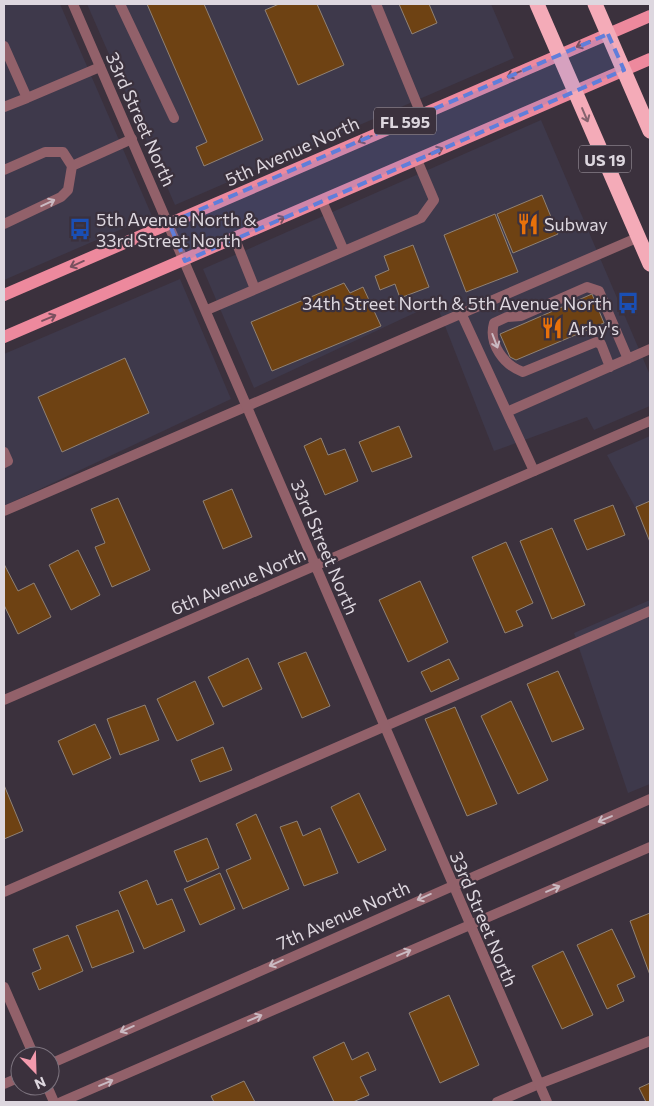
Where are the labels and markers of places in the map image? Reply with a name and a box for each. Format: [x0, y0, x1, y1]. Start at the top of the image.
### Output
place label: 5th Avenue North & 33rd Street North [96, 208, 257, 251]
restaurant icon: Subway [515, 211, 541, 237]
place label: Subway [544, 213, 608, 235]
bus stop icon: 5th Avenue North & 33rd Street North [67, 216, 93, 242]
bus stop icon: 34th Street North & 5th Avenue North [615, 290, 641, 316]
place label: 34th Street North & 5th Avenue North [302, 292, 612, 314]
restaurant icon: Arby's [539, 315, 565, 341]
place label: Arby's [568, 317, 619, 339]

